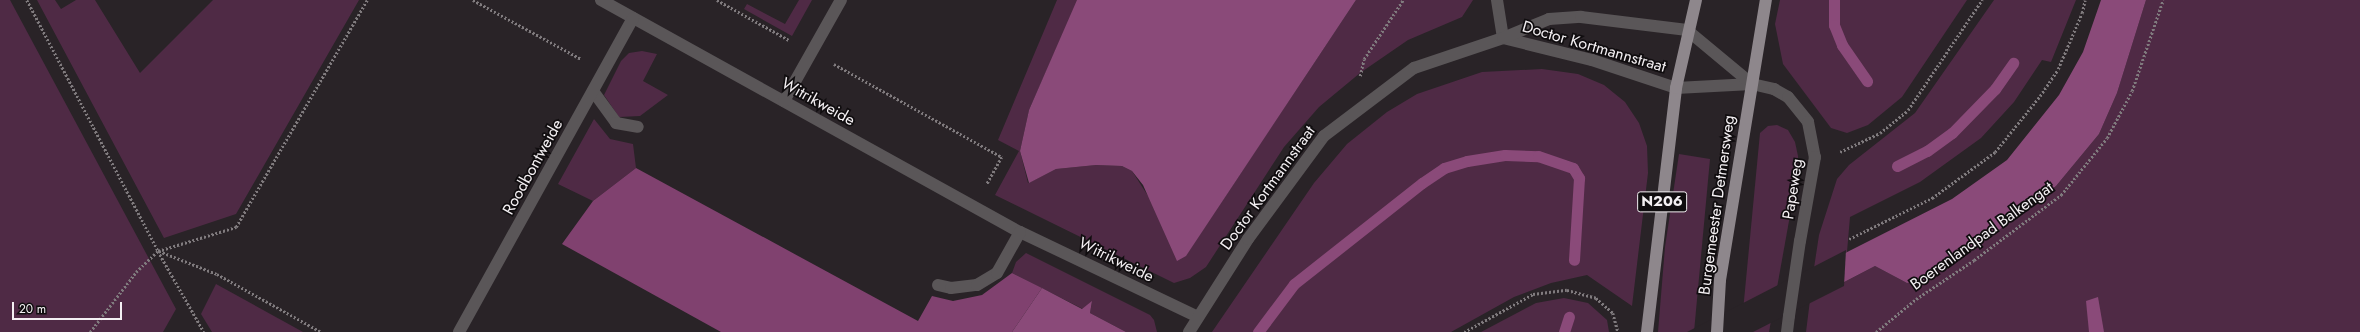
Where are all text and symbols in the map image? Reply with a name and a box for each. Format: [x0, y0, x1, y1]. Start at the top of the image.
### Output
street label: Doctor Kortmannstraat [1520, 17, 1668, 77]
street label: Witrikweide [778, 74, 858, 130]
street label: Burgemeester Detmersweg [1695, 114, 1739, 296]
street label: Roodbontweide [499, 116, 567, 218]
street label: Doctor Kortmannstraat [1217, 122, 1319, 254]
street label: Papeweg [1779, 157, 1807, 221]
street label: Boerenlandpad Balkengat [1907, 178, 2057, 294]
road number: N206 [1637, 189, 1687, 215]
street label: Witrikweide [1075, 234, 1157, 286]
scale bar [14, 294, 124, 320]
text: 20 m [19, 300, 46, 318]

